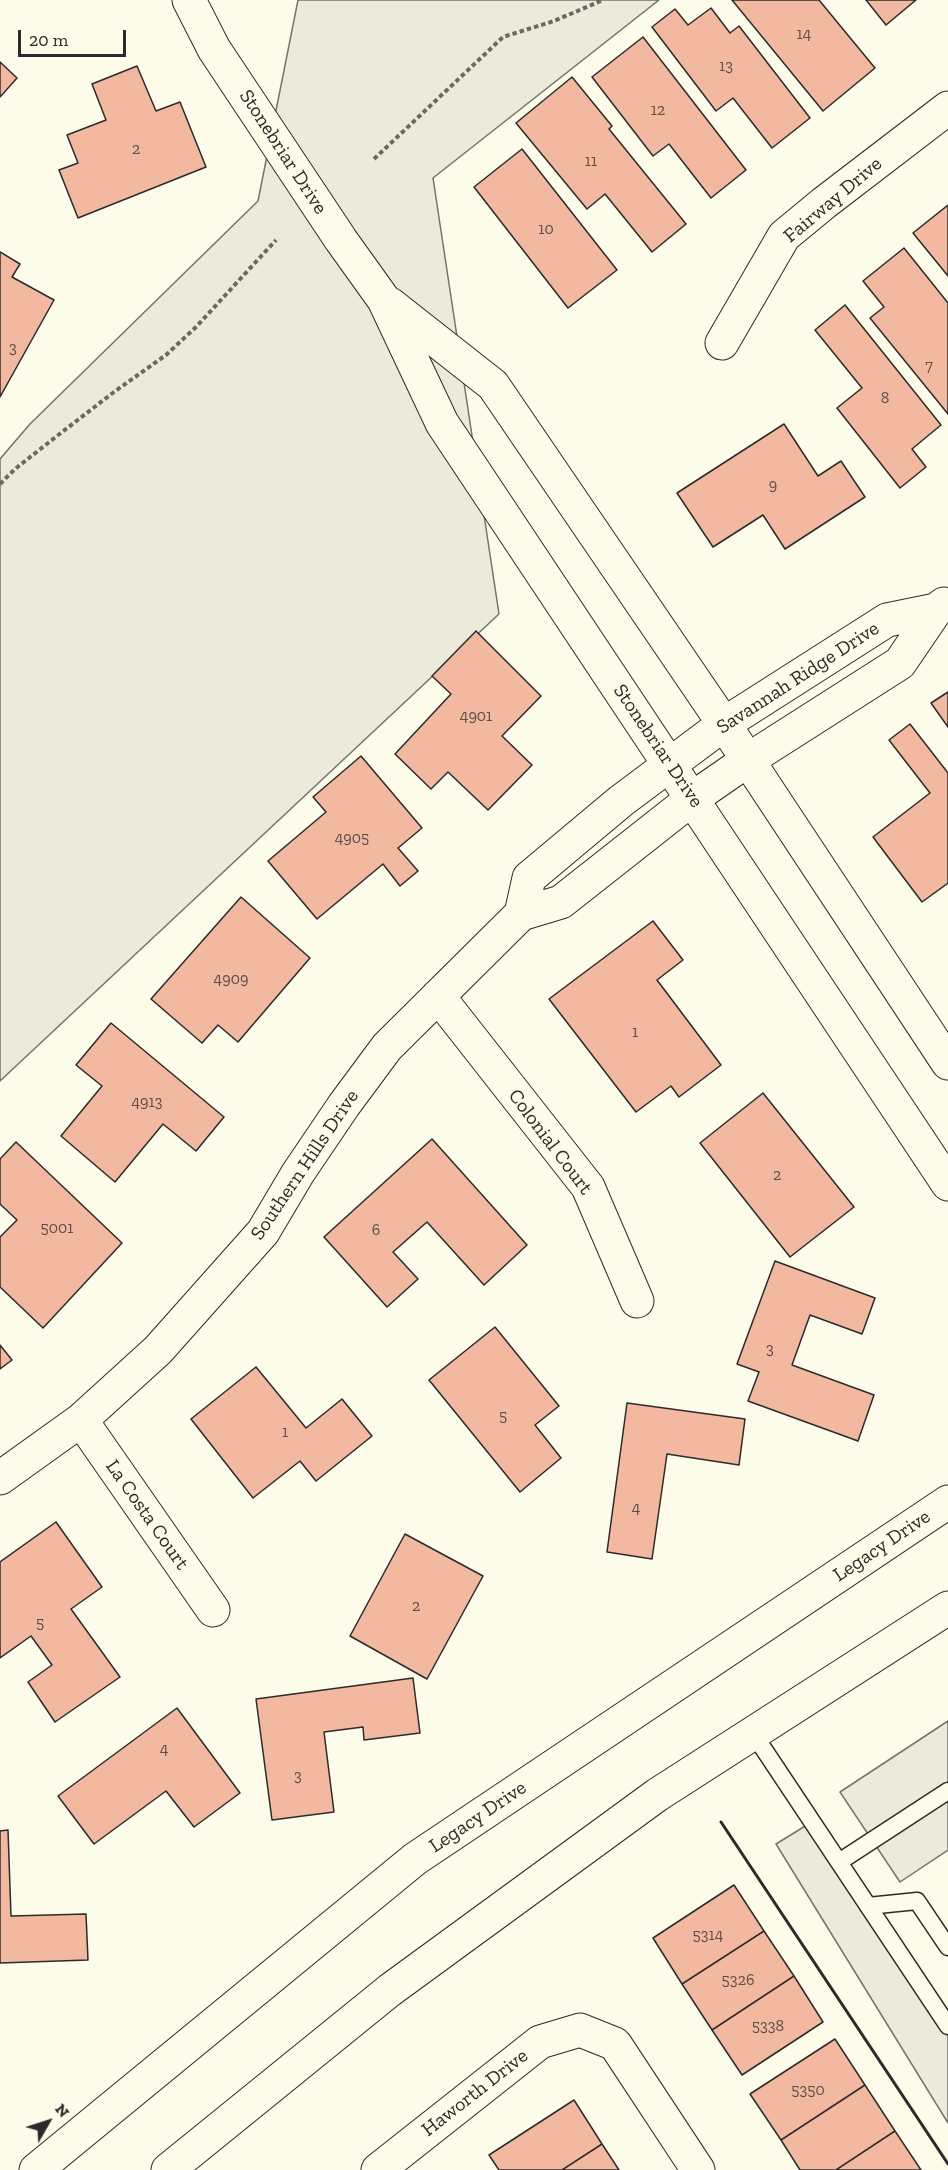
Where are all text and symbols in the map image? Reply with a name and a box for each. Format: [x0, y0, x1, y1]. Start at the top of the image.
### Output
scale bar [21, 18, 129, 56]
house number: 14 [797, 24, 811, 44]
text: 20 m [29, 29, 68, 51]
house number: 13 [719, 56, 733, 76]
street label: Stonebriar Drive [234, 85, 332, 219]
house number: 12 [651, 100, 665, 120]
house number: 2 [132, 139, 140, 159]
house number: 11 [585, 151, 597, 171]
street label: Fairway Drive [779, 152, 887, 248]
house number: 10 [538, 219, 554, 239]
house number: 3 [9, 338, 17, 358]
house number: 7 [925, 356, 933, 376]
house number: 8 [881, 388, 889, 408]
house number: 9 [769, 475, 777, 495]
street label: Savannah Ridge Drive [712, 616, 884, 740]
street label: Stonebriar Drive [608, 680, 708, 812]
house number: 4901 [460, 706, 492, 726]
house number: 4905 [335, 828, 369, 848]
house number: 4909 [214, 969, 248, 989]
house number: 1 [632, 1022, 638, 1042]
street label: Southern Hills Drive [246, 1085, 364, 1245]
street label: Colonial Court [503, 1085, 597, 1199]
house number: 4913 [131, 1092, 163, 1112]
house number: 2 [773, 1165, 781, 1185]
house number: 5001 [41, 1218, 73, 1238]
house number: 6 [372, 1220, 380, 1240]
house number: 3 [766, 1339, 774, 1359]
house number: 5 [499, 1406, 507, 1426]
house number: 1 [282, 1422, 288, 1442]
street label: La Costa Court [100, 1455, 194, 1575]
house number: 4 [632, 1498, 640, 1518]
street label: Legacy Drive [829, 1505, 935, 1587]
house number: 2 [412, 1596, 420, 1616]
house number: 5 [36, 1613, 44, 1633]
house number: 4 [160, 1739, 168, 1759]
house number: 3 [294, 1766, 302, 1786]
street label: Legacy Drive [425, 1776, 531, 1858]
house number: 5314 [693, 1925, 723, 1945]
house number: 5326 [722, 1970, 754, 1990]
house number: 5338 [752, 2016, 784, 2036]
street label: Haworth Drive [417, 2044, 533, 2142]
house number: 5350 [791, 2080, 825, 2100]
north arrow [18, 2092, 78, 2152]
text: N [51, 2100, 74, 2121]

